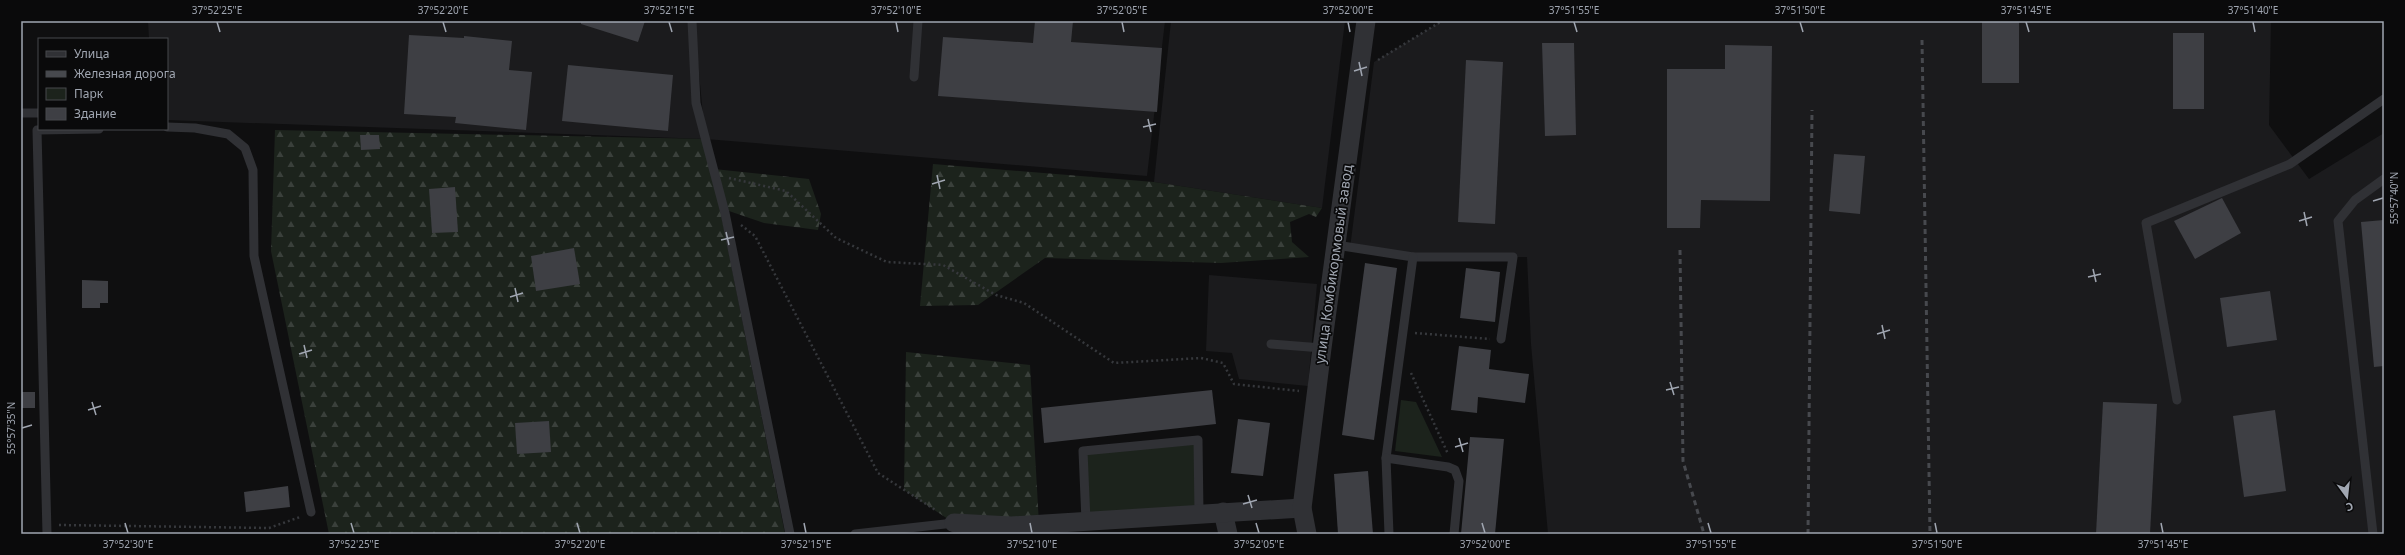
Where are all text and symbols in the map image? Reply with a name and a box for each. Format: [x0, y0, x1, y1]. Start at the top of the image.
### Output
text: 37°52'25"E [192, 3, 242, 17]
text: 37°52'20"E [418, 3, 468, 17]
text: 37°52'15"E [644, 3, 694, 17]
text: 37°52'10"E [871, 3, 921, 17]
text: 37°52'05"E [1097, 3, 1147, 17]
text: 37°52'00"E [1323, 3, 1373, 17]
text: 37°51'55"E [1549, 3, 1599, 17]
text: 37°51'50"E [1775, 3, 1825, 17]
text: 37°51'45"E [2001, 3, 2051, 17]
text: 37°51'40"E [2228, 3, 2278, 17]
legend [38, 38, 168, 130]
text: Улица [74, 45, 109, 62]
text: Железная дорога [74, 65, 176, 82]
text: Парк [74, 85, 104, 102]
text: Здание [74, 105, 117, 122]
street label: улица Комбикормовый завод [1310, 163, 1356, 365]
text: 55°57'40"N [2387, 172, 2401, 224]
text: 55°57'35"N [4, 402, 18, 454]
north arrow [2327, 477, 2367, 517]
text: С [2344, 499, 2355, 515]
text: 37°52'30"E [103, 537, 153, 551]
text: 37°52'25"E [329, 537, 379, 551]
text: 37°52'20"E [555, 537, 605, 551]
text: 37°52'15"E [781, 537, 831, 551]
text: 37°52'10"E [1007, 537, 1057, 551]
text: 37°52'05"E [1234, 537, 1284, 551]
text: 37°52'00"E [1460, 537, 1510, 551]
text: 37°51'55"E [1686, 537, 1736, 551]
text: 37°51'50"E [1912, 537, 1962, 551]
text: 37°51'45"E [2138, 537, 2188, 551]

